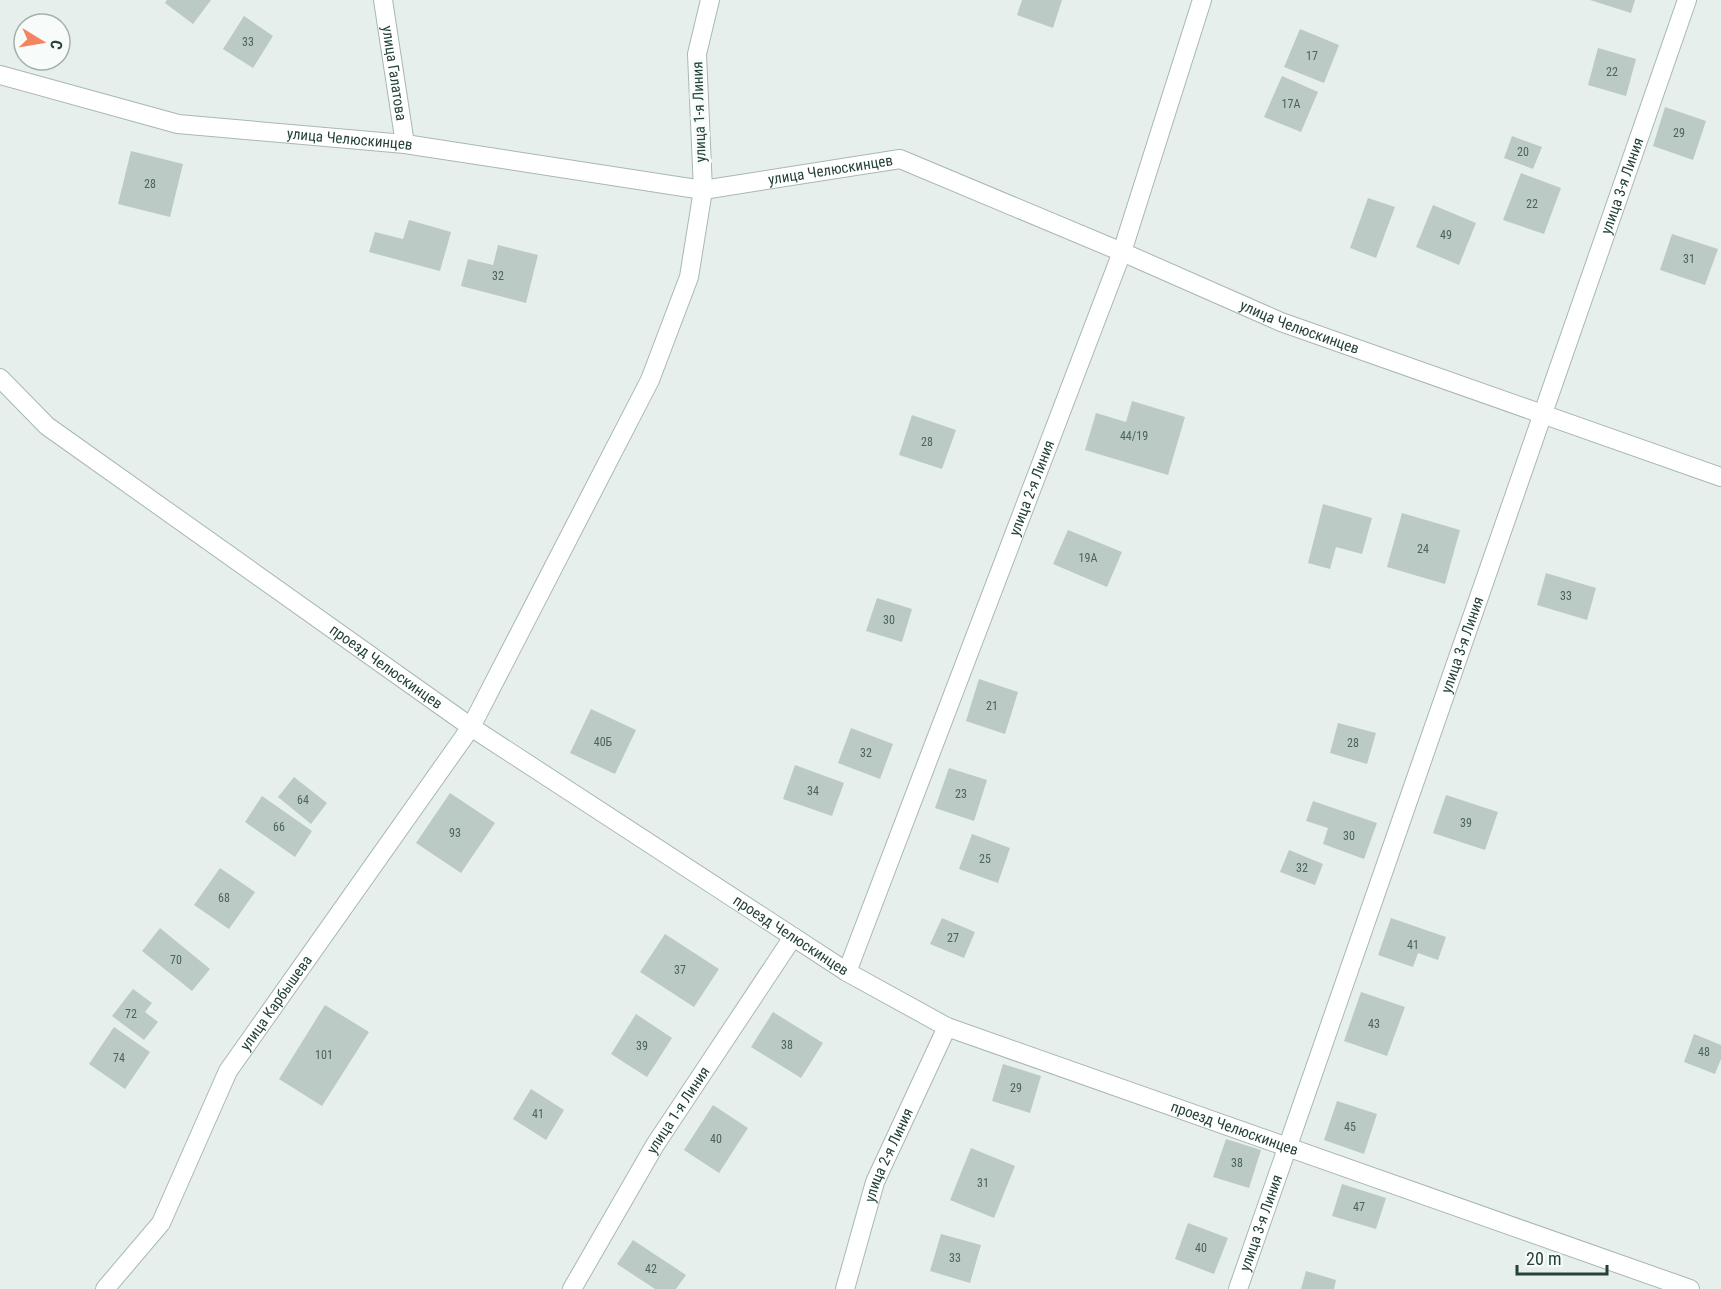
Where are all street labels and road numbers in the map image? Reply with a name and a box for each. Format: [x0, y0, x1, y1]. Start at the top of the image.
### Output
street label: улица Галатова [378, 24, 410, 122]
street label: улица 1-я Линия [688, 61, 710, 163]
street label: улица Челюскинцев [286, 125, 414, 154]
street label: улица 3-я Линия [1597, 135, 1647, 237]
street label: улица Челюскинцев [767, 151, 894, 189]
street label: улица Челюскинцев [1237, 296, 1361, 358]
street label: улица 2-я Линия [1005, 438, 1058, 538]
street label: улица 3-я Линия [1437, 594, 1487, 696]
street label: проезд Челюскинцев [326, 621, 446, 713]
street label: проезд Челюскинцев [730, 891, 852, 980]
street label: улица Карбышева [236, 952, 316, 1054]
street label: улица 1-я Линия [643, 1063, 714, 1157]
street label: проезд Челюскинцев [1168, 1098, 1301, 1159]
street label: улица 2-я Линия [861, 1105, 917, 1204]
street label: улица 3-я Линия [1236, 1172, 1286, 1274]

